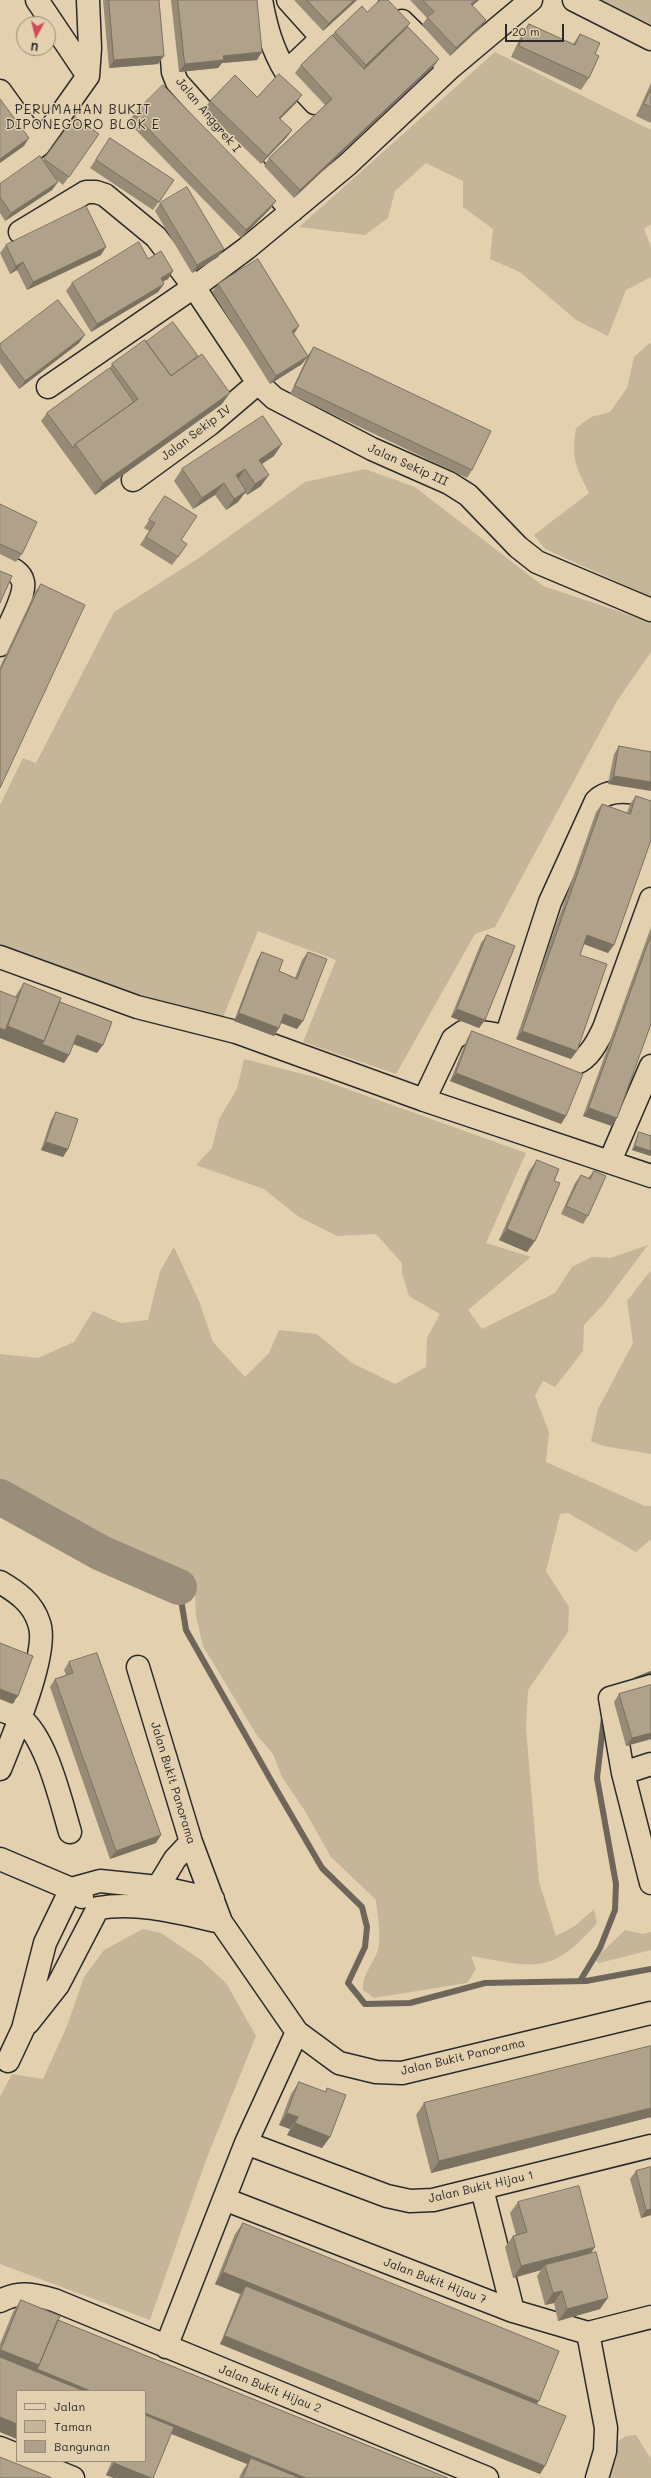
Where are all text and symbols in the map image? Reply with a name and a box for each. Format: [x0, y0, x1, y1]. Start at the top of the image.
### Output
north arrow [16, 16, 56, 56]
scale bar [507, 16, 566, 42]
text: 20 m [512, 23, 540, 39]
text: U [30, 39, 39, 55]
street label: Jalan Anggrek I [173, 75, 243, 155]
district label: PERUMAHAN BUKIT DIPONEGORO BLOK E [6, 102, 160, 133]
street label: Jalan Sekip IV [158, 402, 234, 464]
street label: Jalan Sekip III [366, 441, 450, 489]
street label: Jalan Bukit Panorama [148, 1720, 198, 1846]
street label: Jalan Bukit Panorama [399, 2036, 527, 2078]
street label: Jalan Bukit Hijau 1 [427, 2168, 535, 2206]
street label: Jalan Bukit Hijau 7 [382, 2255, 488, 2307]
street label: Jalan Bukit Hijau 2 [217, 2362, 323, 2416]
legend [16, 2390, 146, 2462]
text: Jalan [54, 2398, 85, 2414]
text: Taman [54, 2418, 92, 2434]
text: Bangunan [54, 2438, 110, 2454]

